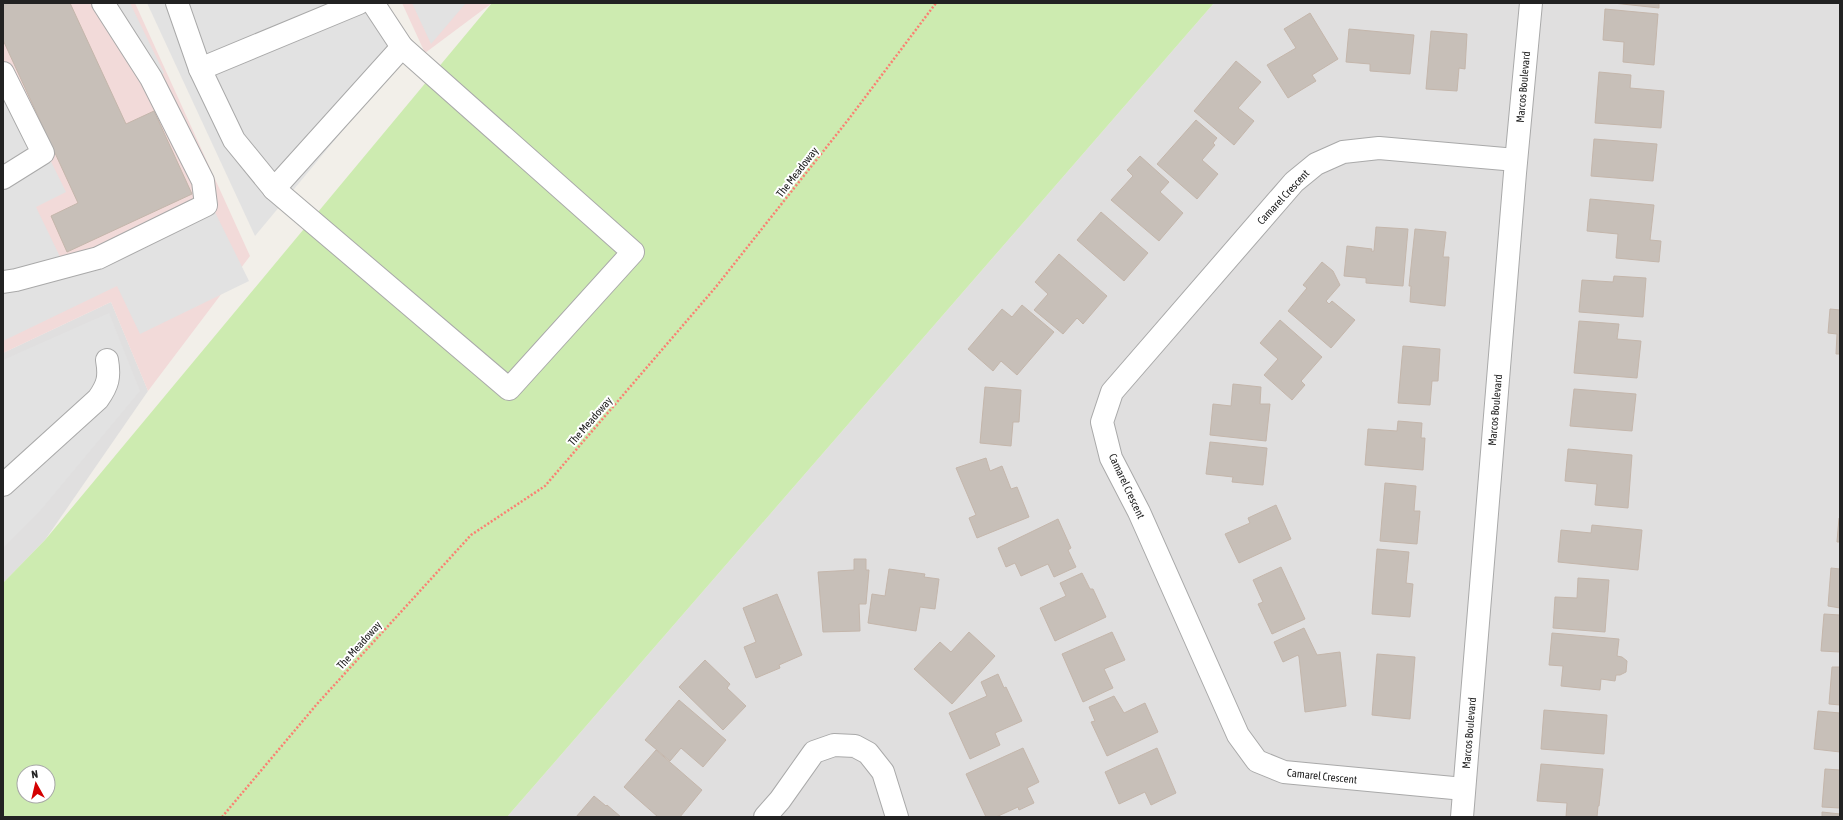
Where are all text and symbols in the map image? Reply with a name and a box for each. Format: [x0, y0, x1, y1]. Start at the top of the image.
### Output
street label: Marcos Boulevard [1514, 51, 1532, 123]
street label: The Meadoway [774, 144, 821, 199]
street label: Camarel Crescent [1255, 167, 1311, 227]
street label: Marcos Boulevard [1486, 374, 1504, 446]
street label: The Meadoway [566, 394, 615, 448]
street label: Camarel Crescent [1107, 452, 1147, 520]
street label: The Meadoway [334, 618, 384, 671]
street label: Marcos Boulevard [1460, 697, 1478, 769]
north arrow [16, 764, 56, 804]
street label: Camarel Crescent [1286, 766, 1358, 786]
text: N [31, 768, 39, 780]

